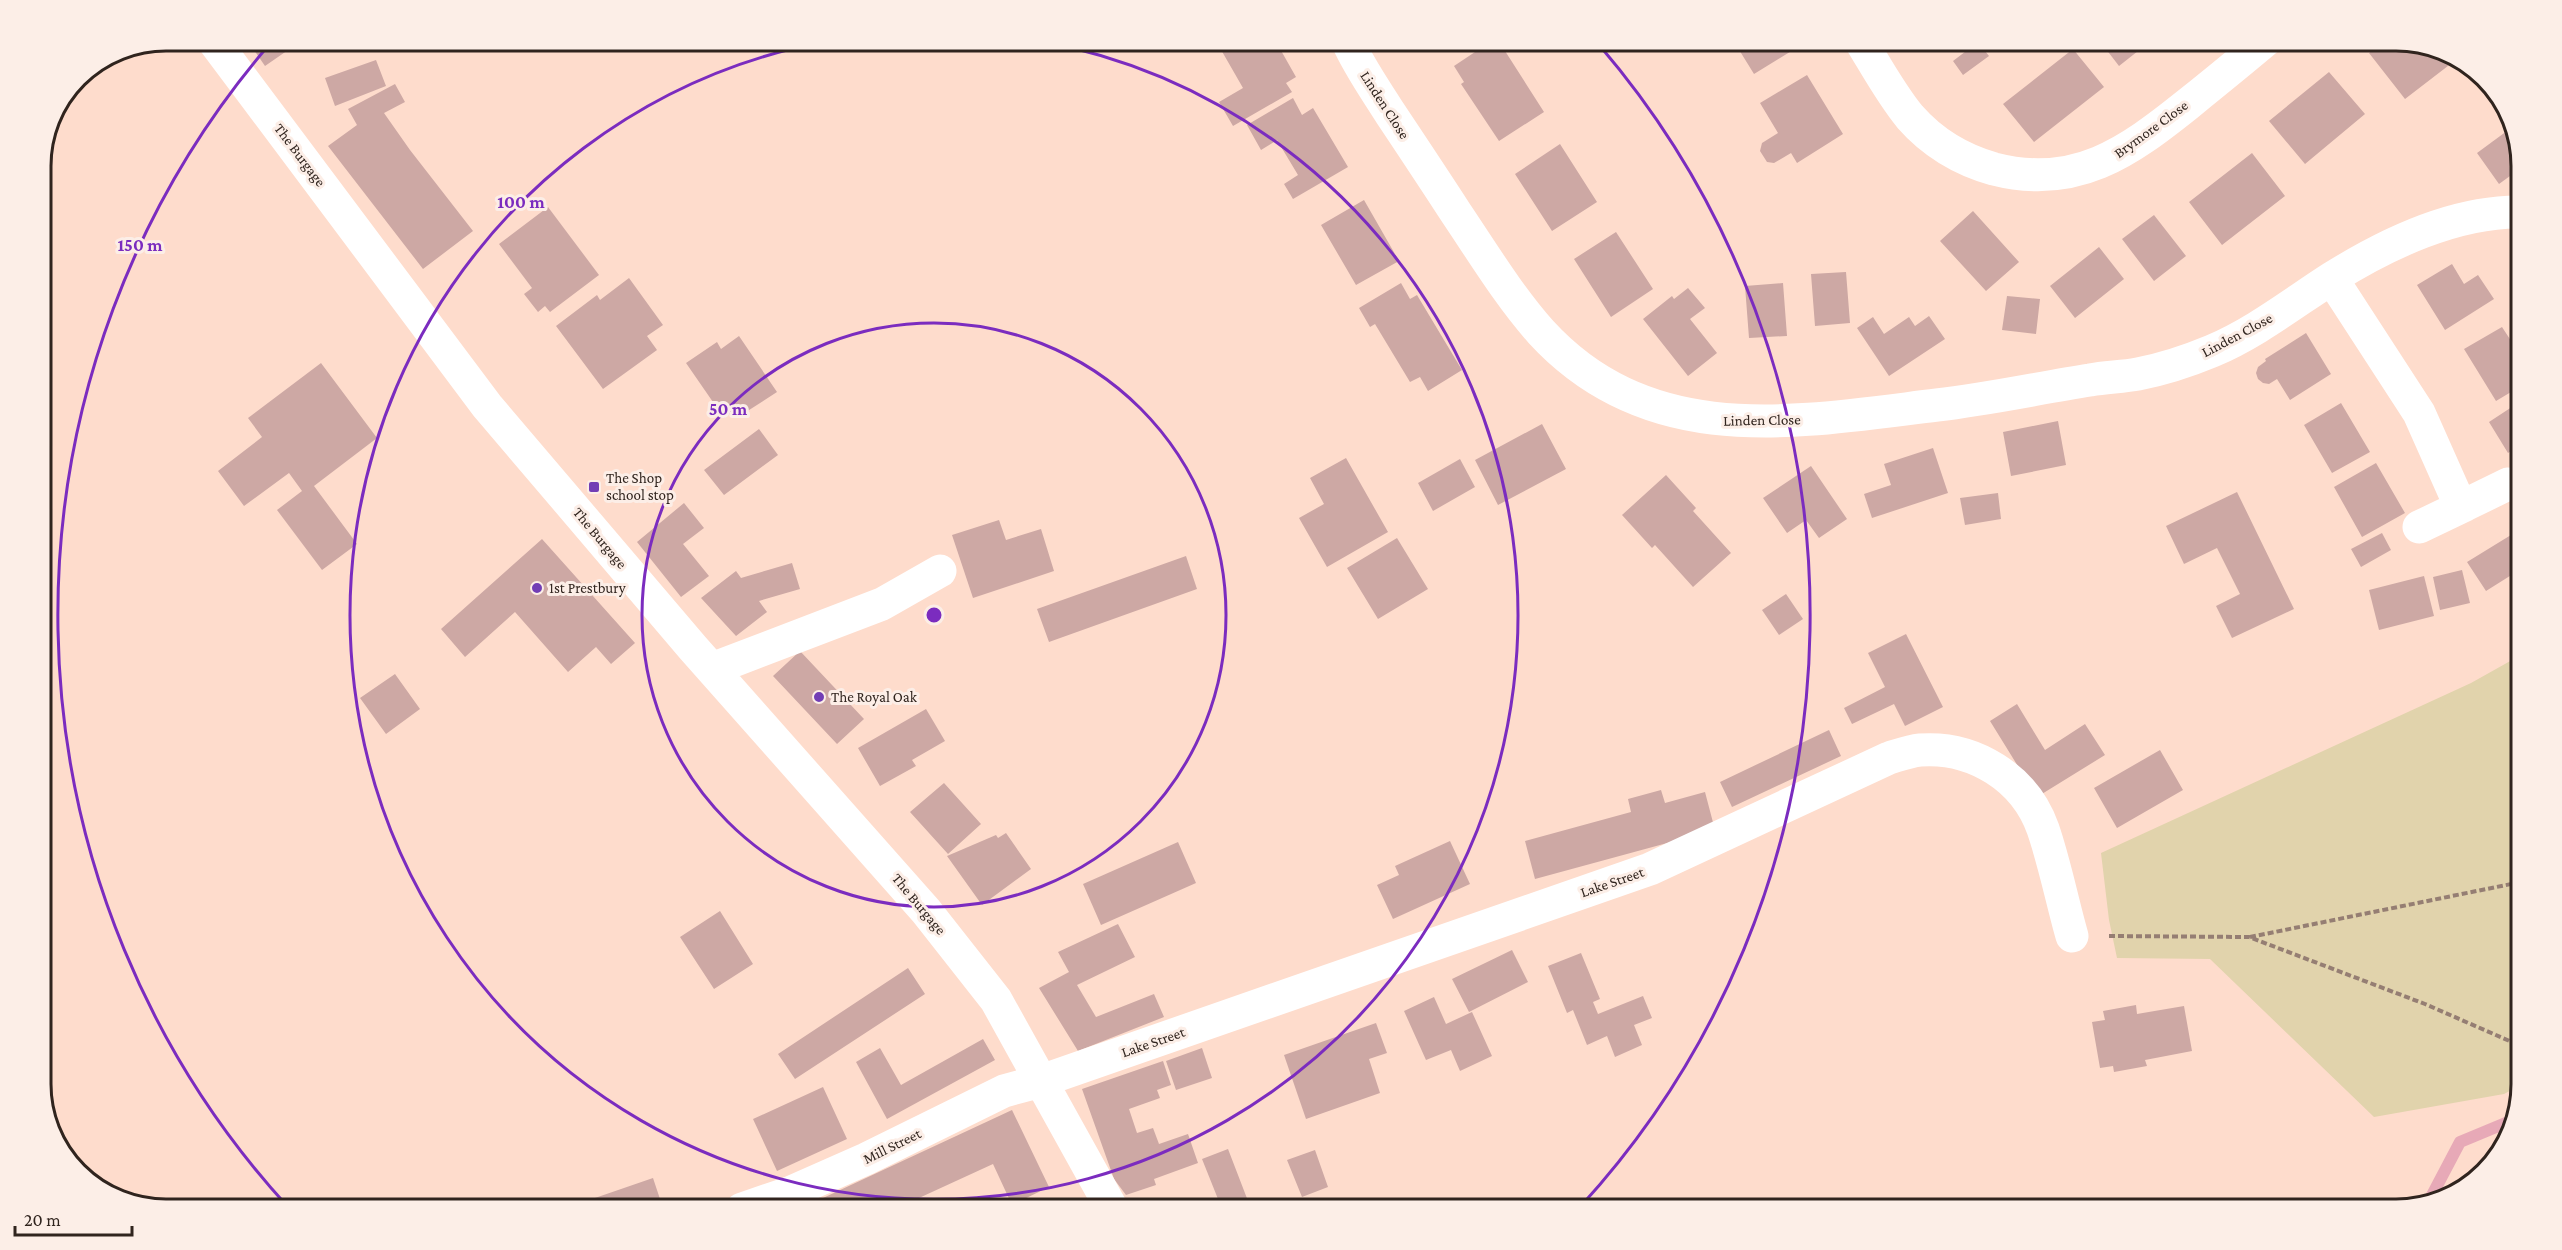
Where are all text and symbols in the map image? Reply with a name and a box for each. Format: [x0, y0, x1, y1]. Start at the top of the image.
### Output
street label: Linden Close [1357, 68, 1413, 142]
street label: Brymore Close [2111, 97, 2192, 162]
street label: The Burgage [270, 120, 329, 191]
text: 100 m [497, 192, 545, 212]
text: 150 m [117, 235, 163, 255]
street label: Linden Close [2199, 310, 2275, 360]
text: 50 m [709, 399, 748, 419]
street label: Linden Close [1723, 411, 1801, 429]
place label: The Shop school stop [606, 470, 674, 504]
marker: The Shop school stop [587, 480, 601, 494]
street label: The Burgage [569, 504, 630, 573]
place label: 1st Prestbury [549, 580, 626, 597]
marker: 1st Prestbury [530, 581, 544, 595]
centre of rings [924, 605, 944, 625]
place label: The Royal Oak [831, 689, 918, 706]
marker: The Royal Oak [812, 690, 826, 704]
street label: Lake Street [1578, 863, 1647, 900]
street label: The Burgage [888, 870, 949, 939]
street label: Lake Street [1119, 1023, 1188, 1060]
street label: Mill Street [861, 1125, 924, 1167]
scale bar [15, 1199, 132, 1237]
text: 20 m [24, 1210, 61, 1230]

